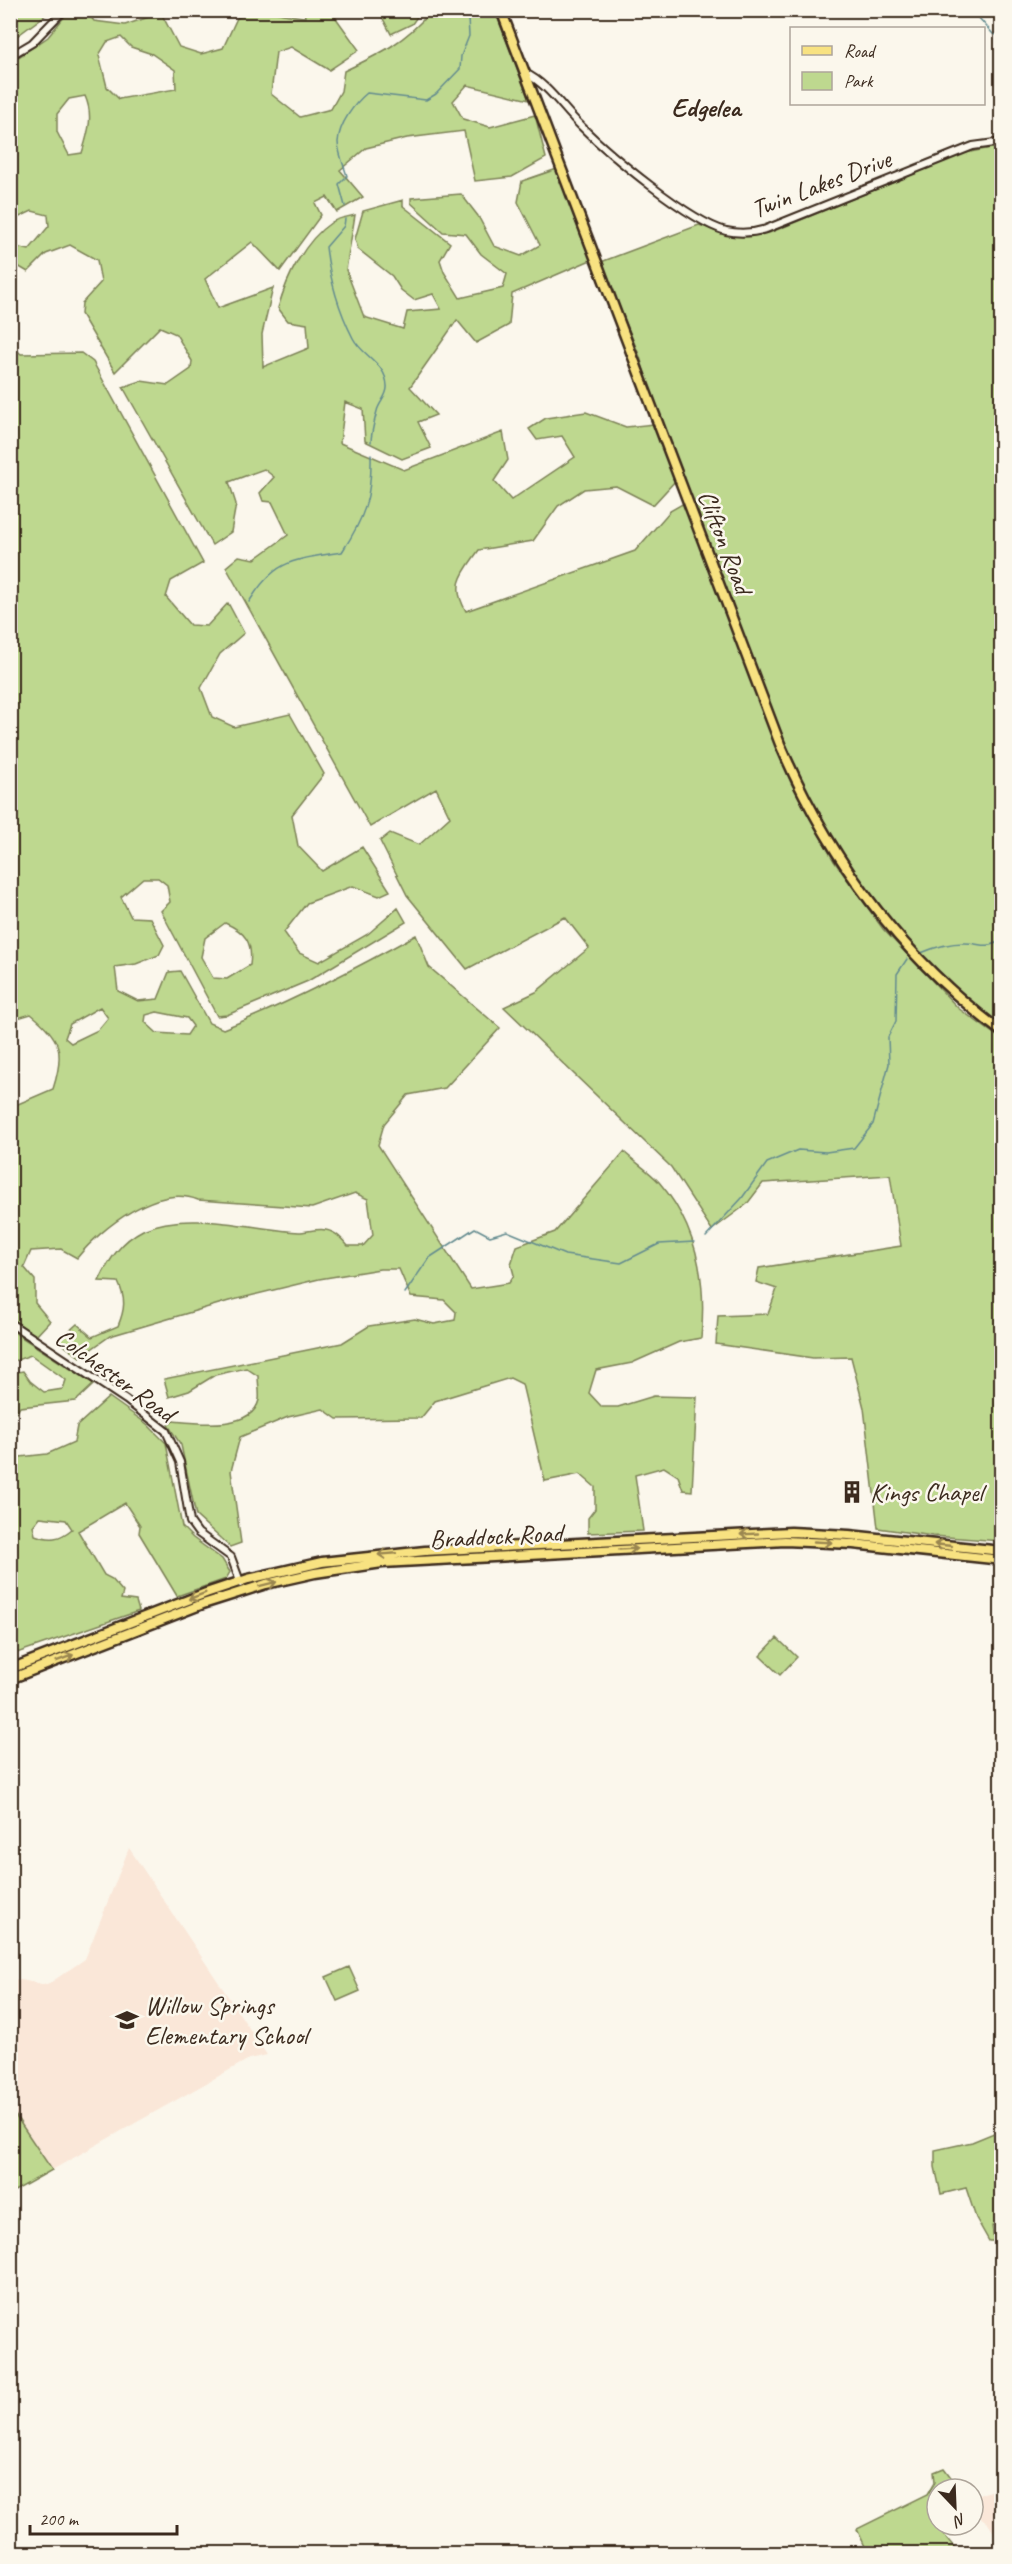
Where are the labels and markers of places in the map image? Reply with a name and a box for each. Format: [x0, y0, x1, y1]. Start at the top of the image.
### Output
place label: Kings Chapel [870, 1476, 987, 1509]
building icon: Kings Chapel [839, 1479, 865, 1505]
place label: Willow Springs Elementary School [145, 1989, 312, 2052]
school or university icon: Willow Springs Elementary School [114, 2007, 140, 2033]

